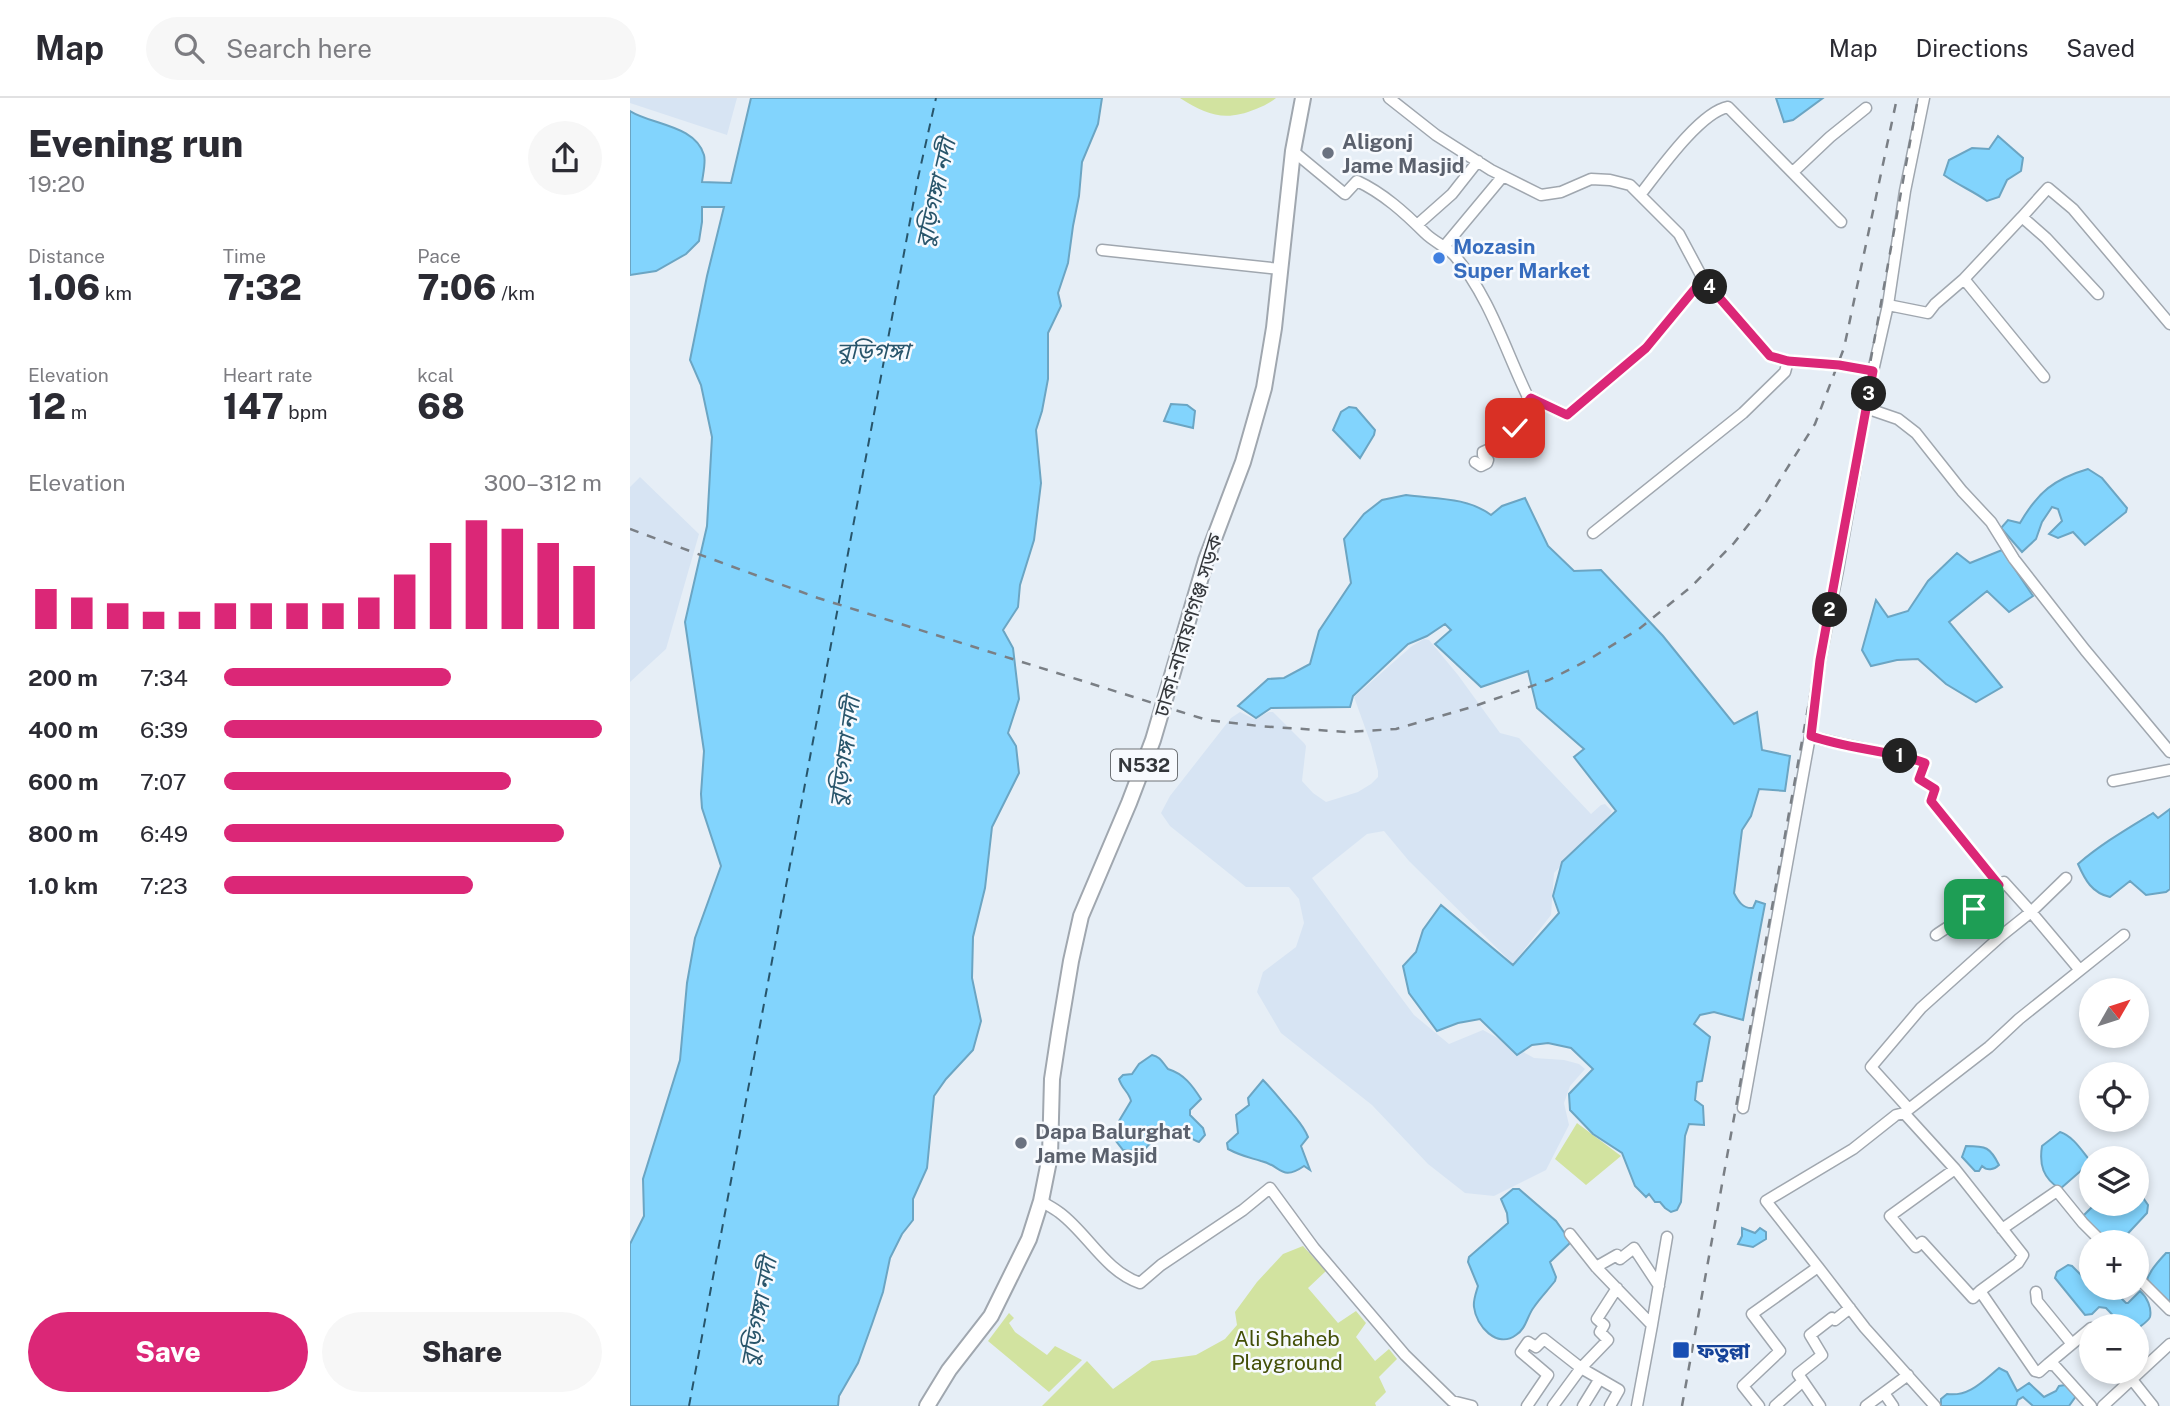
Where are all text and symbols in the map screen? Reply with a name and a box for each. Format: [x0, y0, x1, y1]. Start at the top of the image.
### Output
search box [146, 17, 636, 80]
text: Map [35, 29, 104, 67]
icon: search [170, 29, 208, 67]
text: Search here [226, 33, 372, 64]
text: Map [1829, 34, 1878, 62]
text: Directions [1916, 34, 2028, 62]
text: Saved [2066, 34, 2135, 62]
text: Evening run [28, 121, 243, 166]
button: share [528, 121, 602, 195]
place label: Aligonj Jame Masjid [1342, 129, 1465, 178]
water label: বুড়িগঙ্গা নদী [909, 132, 963, 250]
marker: Aligonj Jame Masjid [1320, 145, 1336, 161]
text: 19:20 [28, 170, 85, 197]
place label: Mozasin Super Market [1453, 234, 1590, 283]
text: Distance [28, 245, 105, 267]
text: Time [223, 245, 266, 267]
text: Pace [417, 245, 461, 267]
marker: Mozasin Super Market [1431, 250, 1447, 266]
text: 1.06 [28, 267, 100, 308]
text: 7:32 [223, 267, 302, 308]
text: 7:06 [417, 267, 497, 308]
pin: 4 [1692, 270, 1728, 304]
text: 4 [1703, 275, 1716, 297]
text: km [100, 282, 132, 304]
text: /km [497, 282, 535, 304]
water label: বুড়িগঙ্গা [836, 337, 913, 365]
text: Elevation [28, 364, 109, 386]
text: Heart rate [223, 364, 312, 386]
text: kcal [417, 364, 454, 386]
pin: 3 [1852, 376, 1886, 412]
text: 3 [1862, 382, 1875, 404]
text: 12 [28, 386, 66, 427]
text: 147 [223, 386, 284, 427]
text: 68 [417, 386, 465, 427]
pin [1485, 398, 1545, 458]
text: m [66, 401, 87, 423]
text: bpm [284, 401, 327, 423]
icon: check [1496, 409, 1534, 447]
text: Elevation [28, 469, 126, 496]
text: 300–312 m [484, 469, 602, 496]
street label: ঢাকা-নারায়ণগঞ্জ সড়ক [1148, 530, 1228, 720]
pin: 2 [1812, 592, 1848, 628]
text: 2 [1823, 598, 1836, 620]
text: 200 m [28, 664, 98, 691]
text: 7:34 [140, 664, 188, 691]
water label: বুড়িগঙ্গা নদী [823, 691, 867, 809]
text: 400 m [28, 716, 98, 743]
text: 6:39 [140, 716, 188, 743]
pin: 1 [1882, 738, 1918, 774]
text: 1 [1895, 744, 1904, 766]
road number: N532 [1111, 750, 1177, 780]
text: 600 m [28, 768, 98, 795]
text: 7:07 [140, 768, 186, 795]
text: 800 m [28, 820, 99, 847]
text: 6:49 [140, 820, 188, 847]
text: 1.0 km [28, 872, 98, 899]
text: 7:23 [140, 872, 188, 899]
pin [1944, 879, 2004, 939]
icon: arrive [1955, 890, 1993, 928]
north arrow [2079, 978, 2149, 1048]
map controls [2079, 978, 2149, 1384]
button: locate [2079, 1062, 2149, 1132]
place label: Dapa Balurghat Jame Masjid [1035, 1119, 1191, 1168]
marker: Dapa Balurghat Jame Masjid [1013, 1135, 1029, 1151]
button: layers [2079, 1146, 2149, 1216]
button: + [2079, 1230, 2149, 1300]
water label: বুড়িগঙ্গা নদী [734, 1251, 784, 1369]
button: Save [28, 1312, 308, 1392]
button: Share [322, 1312, 602, 1392]
button: − [2079, 1314, 2149, 1384]
park label: Ali Shaheb Playground [1231, 1326, 1343, 1375]
place label: ফতুল্লা [1696, 1338, 1751, 1363]
marker: ফতুল্লা [1671, 1340, 1691, 1360]

